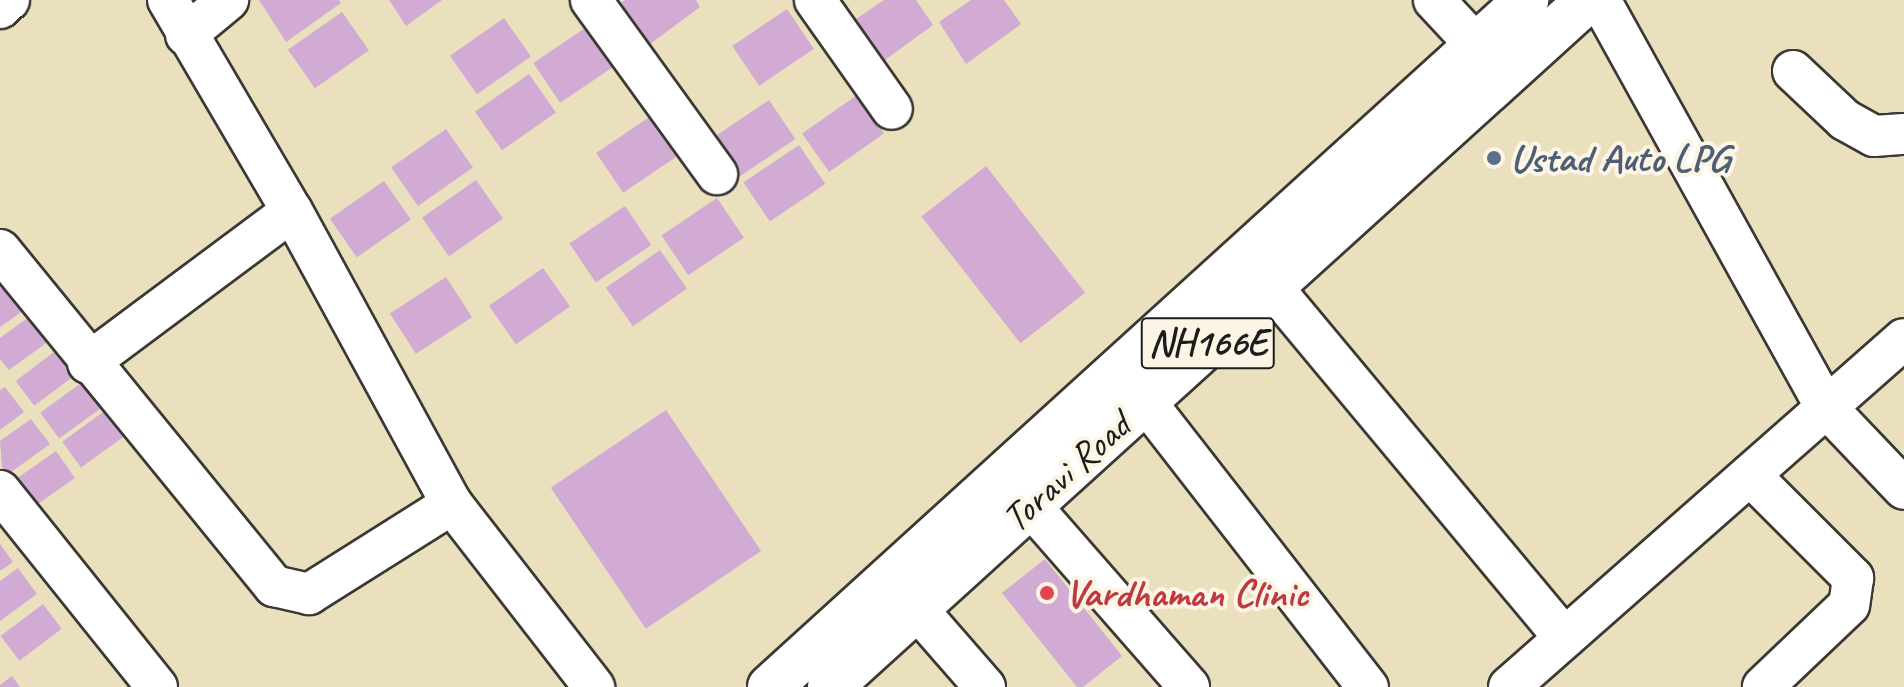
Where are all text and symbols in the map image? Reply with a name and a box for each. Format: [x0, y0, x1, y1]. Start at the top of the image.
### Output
place label: Ustad Auto LPG [1510, 134, 1729, 182]
marker: Ustad Auto LPG [1485, 149, 1503, 167]
road number: NH166E [1140, 309, 1276, 377]
street label: Toravi Road [992, 402, 1140, 542]
place label: Vardhaman Clinic [1065, 569, 1309, 617]
marker: Vardhaman Clinic [1036, 582, 1058, 604]

